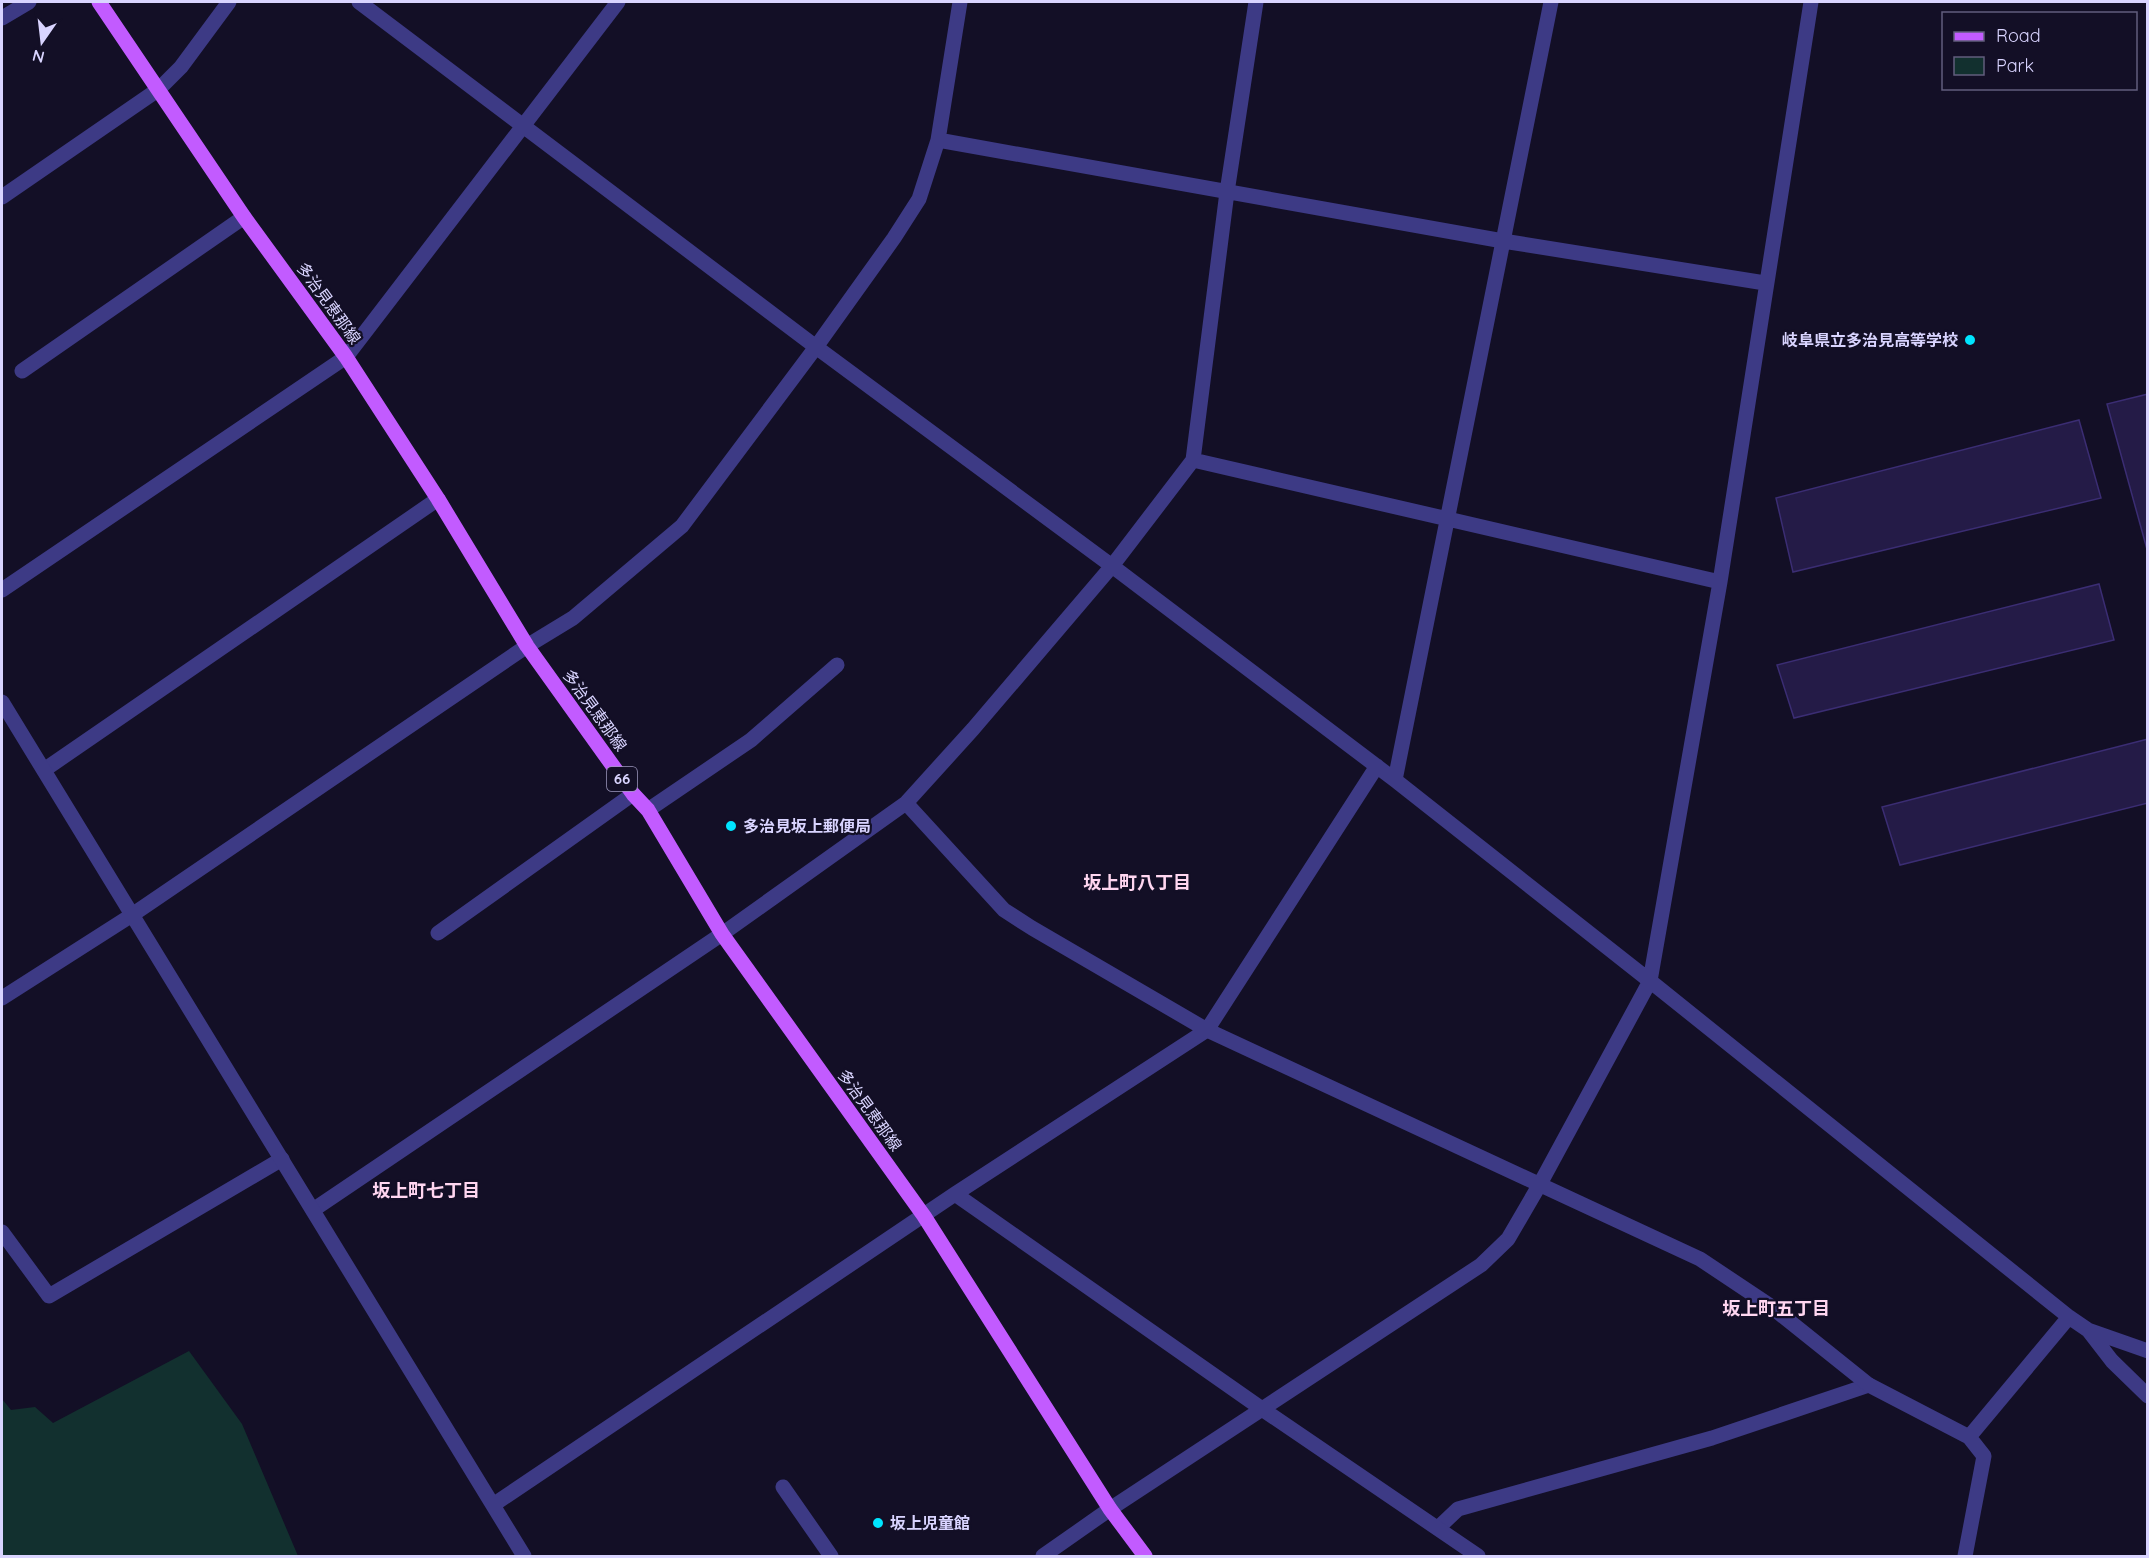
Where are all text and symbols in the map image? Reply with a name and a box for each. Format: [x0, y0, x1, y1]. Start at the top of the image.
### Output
north arrow [12, 12, 72, 72]
legend [1942, 12, 2137, 90]
text: Road [1996, 24, 2041, 47]
text: N [30, 45, 46, 68]
text: Park [1996, 54, 2034, 77]
street label: 多治見恵那線 [293, 258, 365, 348]
place label: 岐阜県立多治見高等学校 [1782, 330, 1958, 350]
marker: 岐阜県立多治見高等学校 [1963, 333, 1977, 347]
street label: 多治見恵那線 [559, 665, 631, 755]
road number: 66 [607, 767, 637, 791]
place label: 多治見坂上郵便局 [743, 816, 871, 836]
marker: 多治見坂上郵便局 [724, 819, 738, 833]
district label: 坂上町八丁目 [1083, 871, 1191, 894]
street label: 多治見恵那線 [834, 1065, 906, 1155]
district label: 坂上町七丁目 [372, 1179, 480, 1202]
district label: 坂上町五丁目 [1722, 1297, 1830, 1320]
place label: 坂上児童館 [890, 1513, 970, 1533]
marker: 坂上児童館 [871, 1516, 885, 1530]

